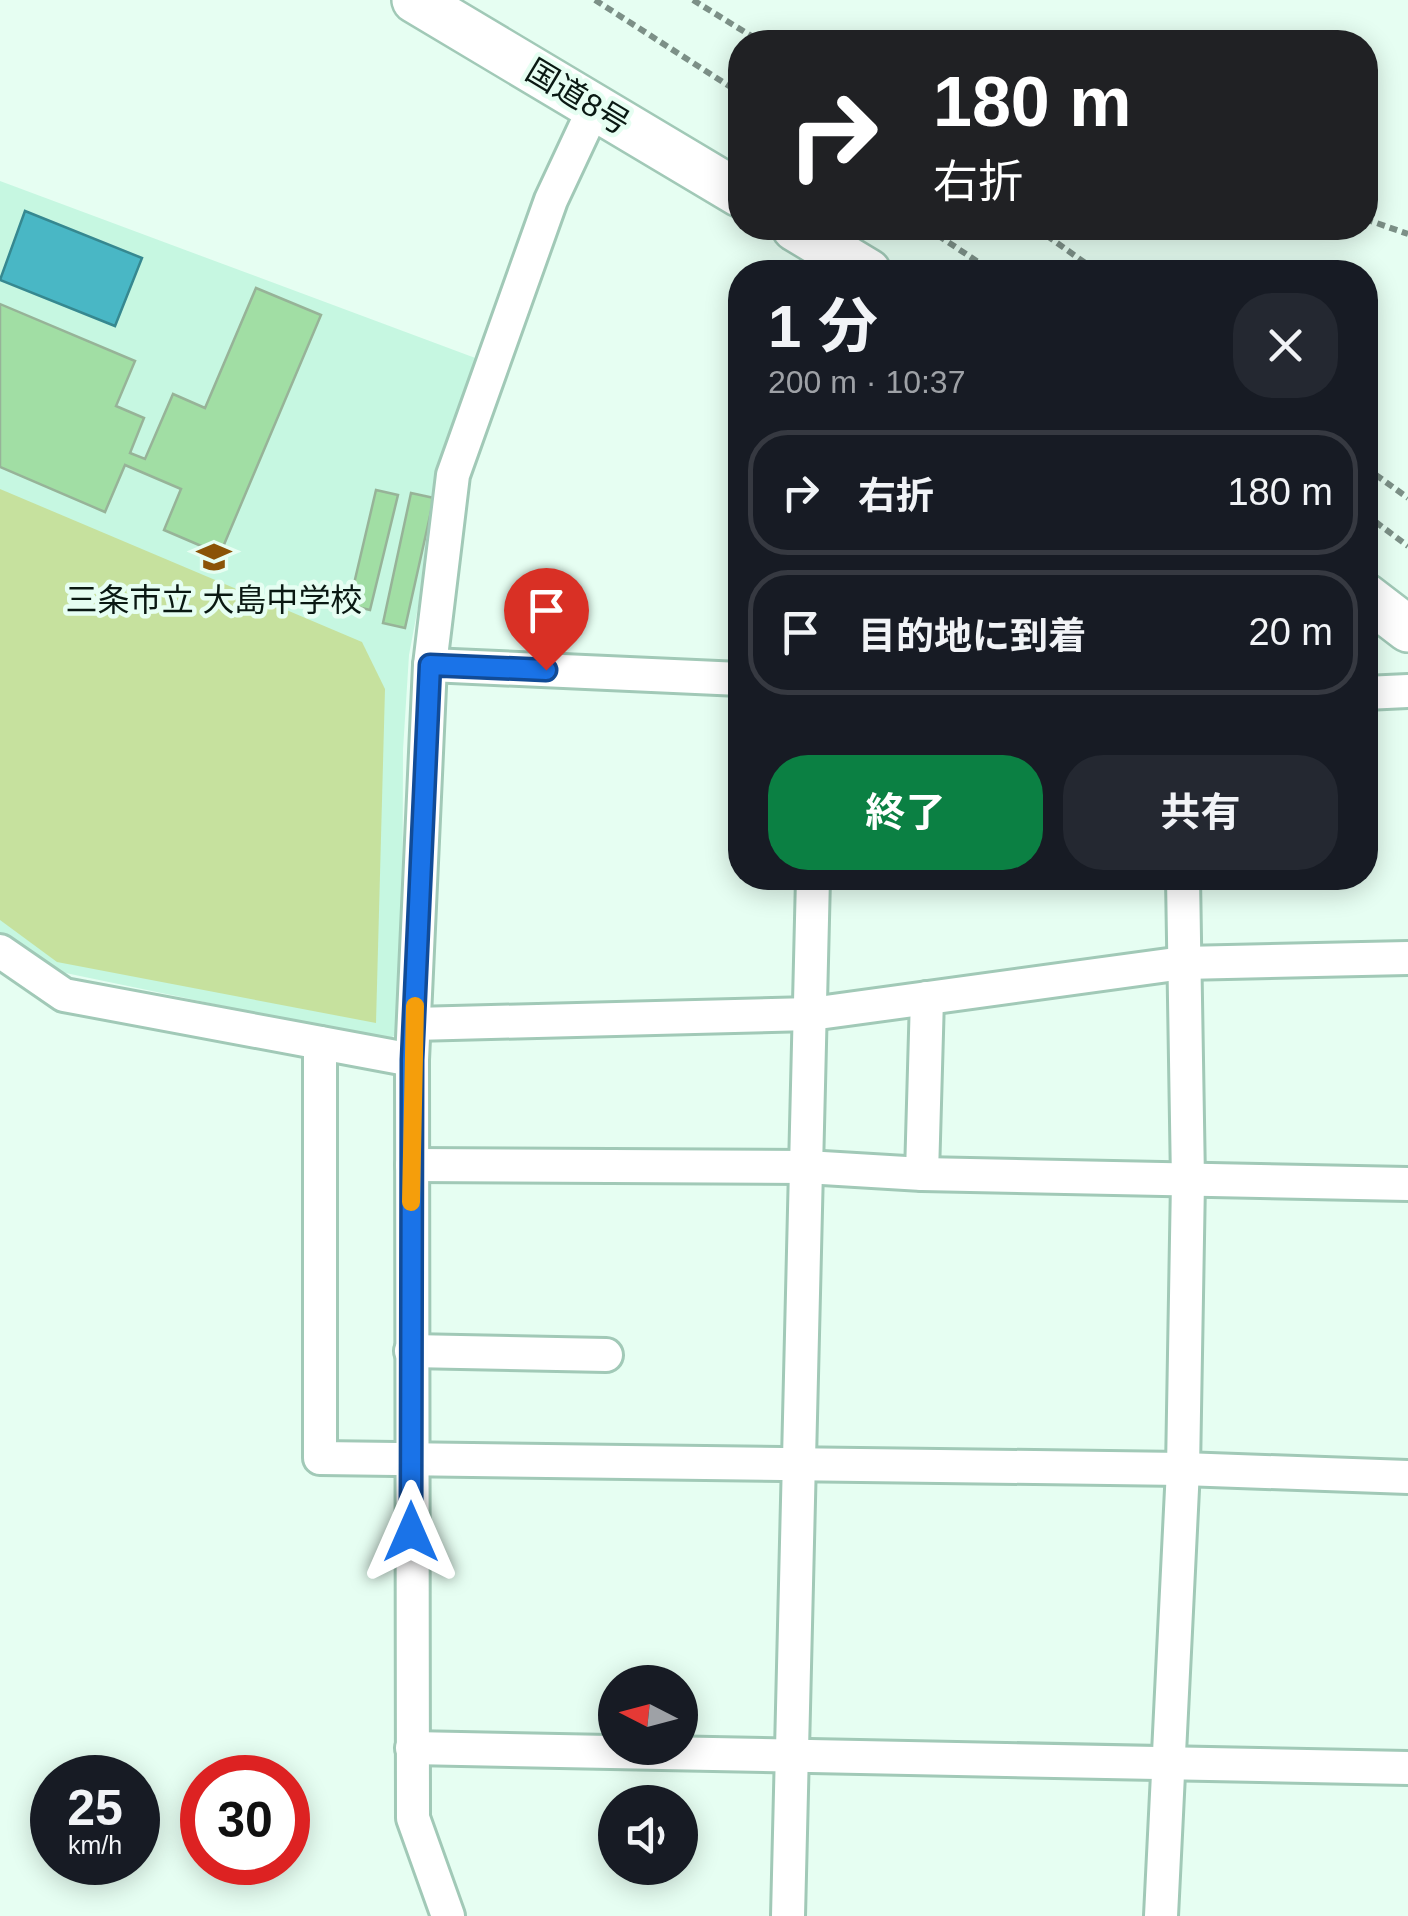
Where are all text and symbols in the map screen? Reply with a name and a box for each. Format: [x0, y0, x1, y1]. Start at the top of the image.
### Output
street label: 国道8号 [520, 52, 636, 142]
text: 180 m [933, 63, 1131, 141]
icon: right [768, 70, 898, 200]
text: 右折 [933, 156, 1023, 207]
text: 1 分 [768, 293, 878, 360]
button: close [1233, 293, 1338, 398]
text: 200 m · 10:37 [768, 364, 965, 400]
icon: right [773, 465, 828, 520]
text: 180 m [1227, 471, 1333, 513]
text: 右折 [858, 475, 934, 517]
school or university icon: 三条市立 大島中学校 [195, 538, 233, 576]
pin [504, 568, 589, 671]
place label: 三条市立 大島中学校 [66, 582, 362, 618]
icon: arrive [519, 583, 574, 638]
icon: arrive [773, 605, 828, 660]
text: 20 m [1249, 611, 1333, 653]
text: 目的地に到着 [858, 615, 1086, 657]
button: 終了 [768, 755, 1043, 870]
button: 共有 [1063, 755, 1338, 870]
position arrow [359, 1480, 463, 1584]
north arrow [598, 1665, 698, 1765]
map controls [598, 1665, 698, 1885]
speed limit sign: 30 [180, 1755, 310, 1885]
text: 25 [67, 1780, 123, 1836]
button: sound [598, 1785, 698, 1885]
text: km/h [68, 1831, 122, 1859]

